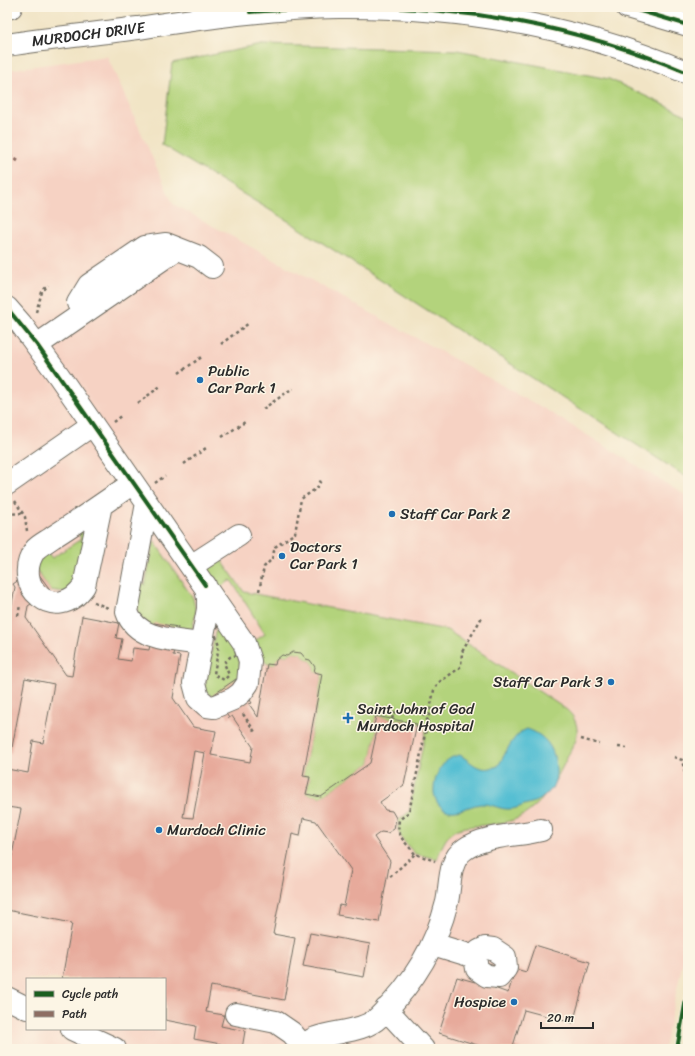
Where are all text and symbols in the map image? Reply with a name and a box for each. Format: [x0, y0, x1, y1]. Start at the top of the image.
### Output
street label: MURDOCH DRIVE [30, 14, 148, 54]
place label: Public Car Park 1 [208, 358, 276, 401]
marker: Public Car Park 1 [195, 375, 205, 385]
place label: Staff Car Park 2 [400, 501, 511, 527]
marker: Staff Car Park 2 [387, 509, 397, 519]
place label: Doctors Car Park 1 [290, 534, 358, 577]
marker: Doctors Car Park 1 [277, 551, 287, 561]
place label: Staff Car Park 3 [493, 669, 603, 695]
marker: Staff Car Park 3 [606, 677, 616, 687]
place label: Saint John of God Murdoch Hospital [357, 696, 475, 739]
marker: Saint John of God Murdoch Hospital [342, 712, 354, 724]
place label: Murdoch Clinic [167, 817, 266, 843]
marker: Murdoch Clinic [154, 825, 164, 835]
legend [26, 978, 166, 1030]
text: Cycle path [62, 983, 118, 1005]
place label: Hospice [454, 989, 506, 1015]
marker: Hospice [509, 997, 519, 1007]
text: Path [62, 1003, 87, 1025]
scale bar [541, 1004, 593, 1030]
text: 20 m [547, 1007, 574, 1029]

